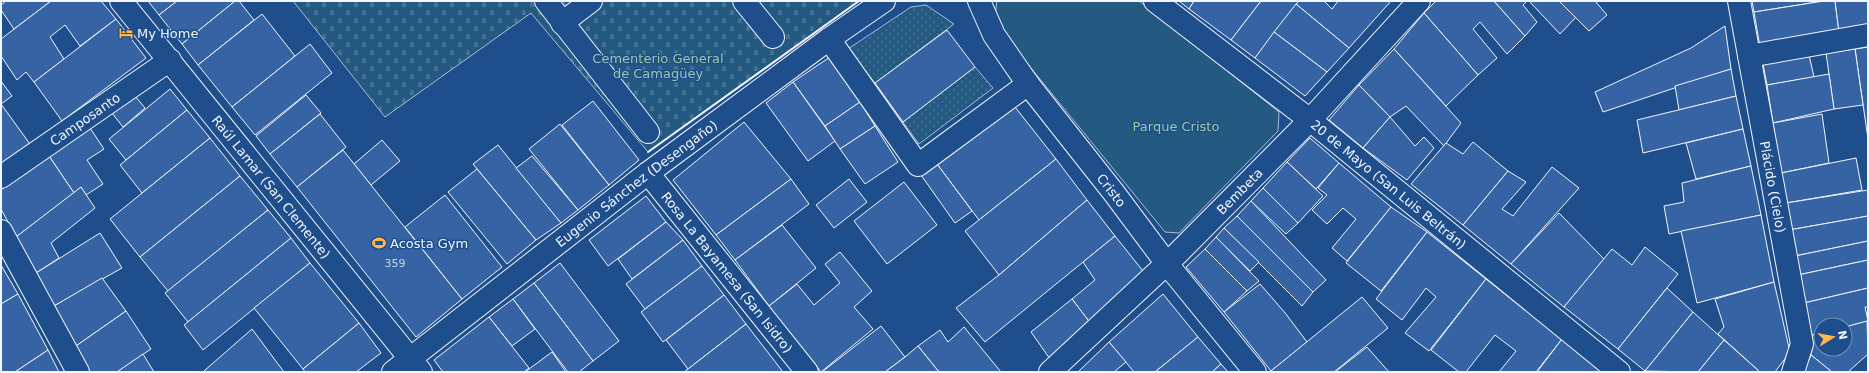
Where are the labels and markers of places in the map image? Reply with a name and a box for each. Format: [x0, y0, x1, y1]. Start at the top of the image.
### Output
hotel icon: My Home [118, 25, 134, 41]
place label: My Home [137, 26, 198, 41]
sports icon: Acosta Gym [371, 235, 387, 251]
place label: Acosta Gym [390, 236, 468, 251]

